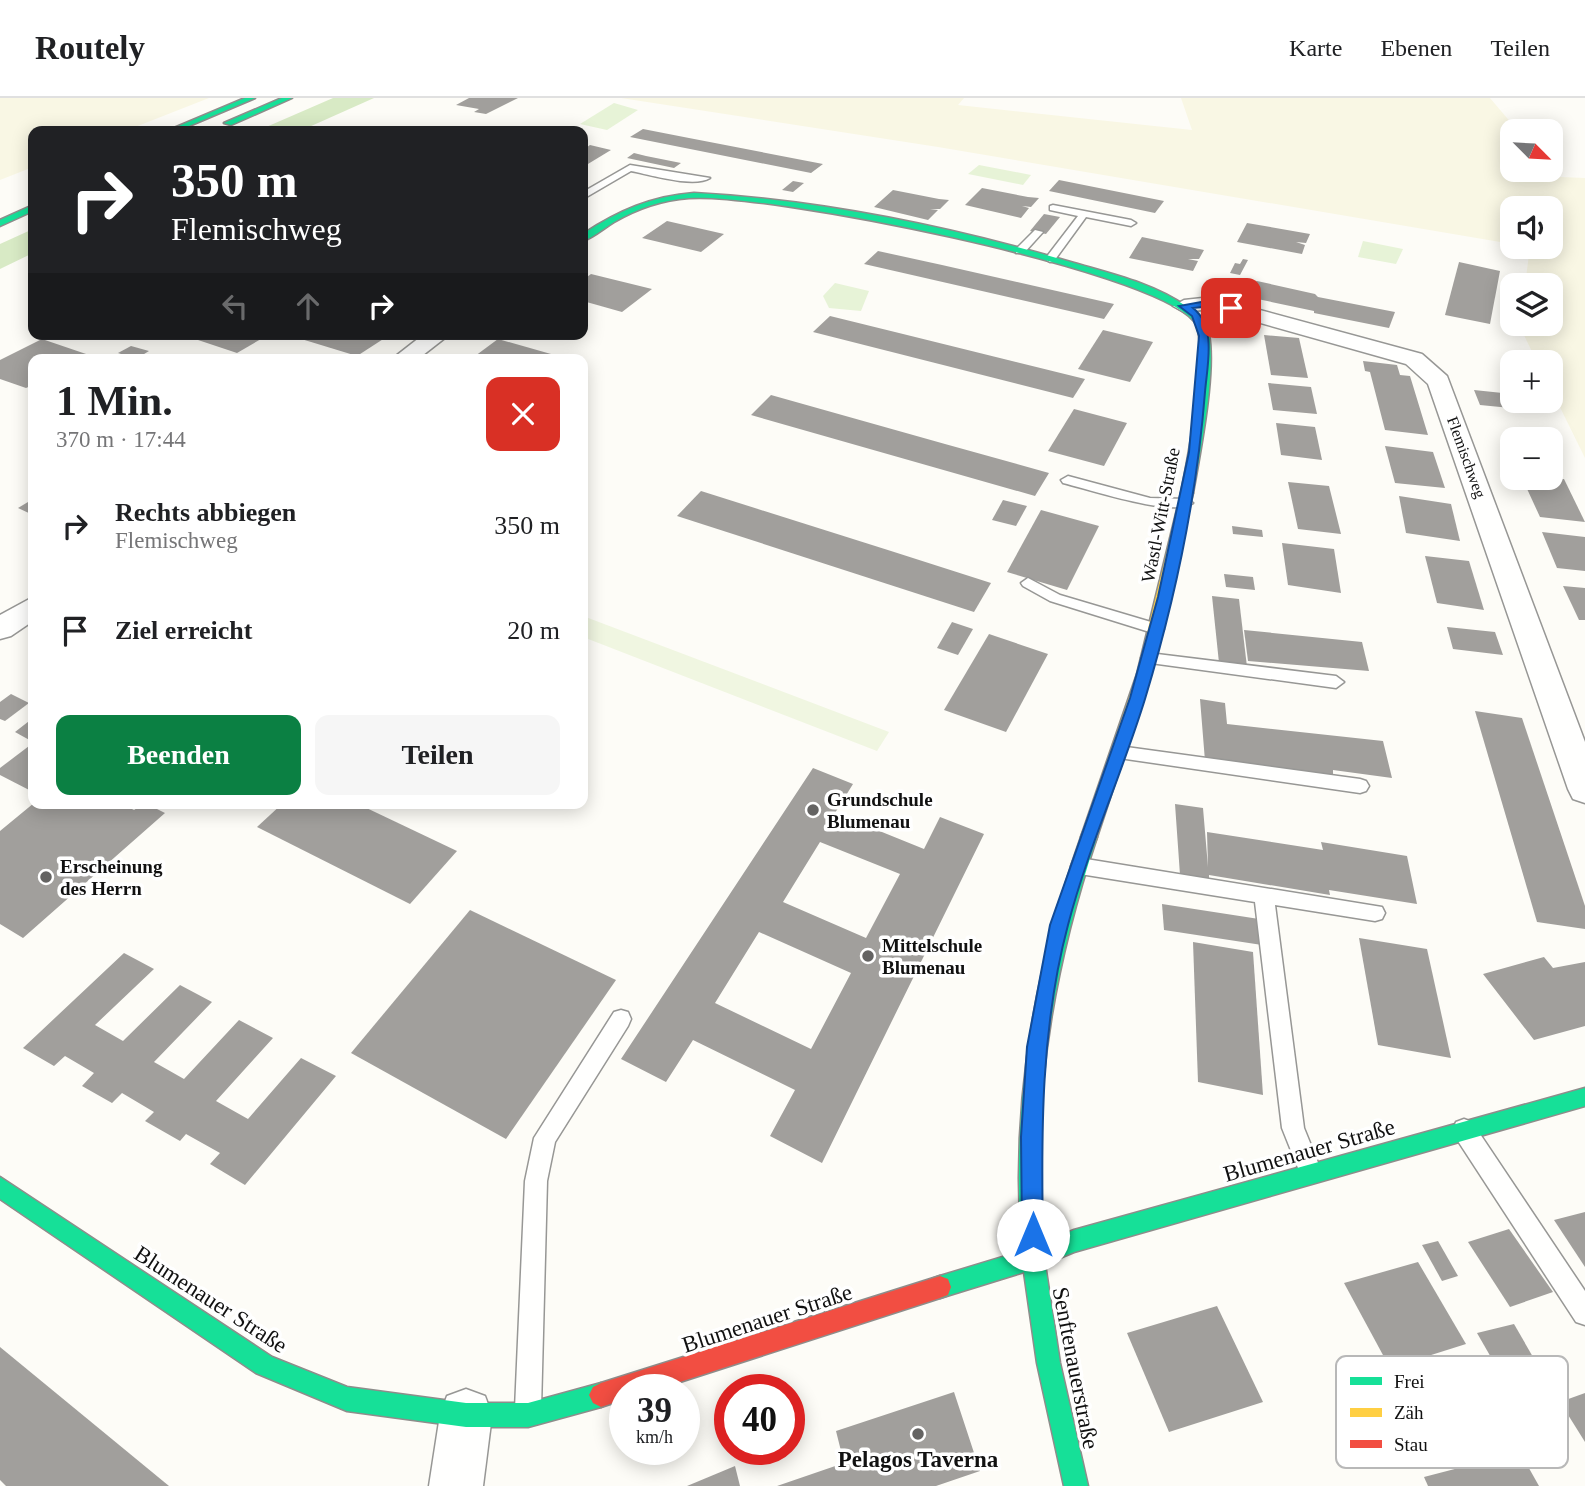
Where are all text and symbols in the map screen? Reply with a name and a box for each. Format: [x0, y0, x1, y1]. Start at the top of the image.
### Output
text: Routely [35, 30, 145, 66]
text: Karte [1289, 35, 1342, 61]
text: Ebenen [1380, 35, 1452, 61]
text: Teilen [1490, 35, 1550, 61]
north arrow [1500, 119, 1563, 182]
map controls [1500, 119, 1563, 490]
text: 350 m [171, 153, 298, 208]
icon: right [56, 154, 147, 245]
button: sound [1500, 196, 1563, 259]
text: Flemischweg [171, 211, 342, 247]
button: layers [1500, 273, 1563, 336]
pin [1201, 278, 1261, 338]
icon: left [216, 287, 254, 325]
icon: ahead [289, 287, 327, 325]
icon: right [362, 287, 400, 325]
icon: arrive [1212, 289, 1250, 327]
button: + [1500, 350, 1563, 413]
button: close [486, 377, 560, 451]
text: 1 Min. [56, 378, 173, 424]
street label: Flemischweg [1443, 414, 1489, 501]
text: 370 m · 17:44 [56, 427, 186, 452]
button: − [1500, 427, 1563, 490]
street label: Wastl-Witt-Straße [1137, 446, 1184, 584]
text: Rechts abbiegen [115, 498, 296, 527]
icon: right [56, 507, 94, 545]
text: 350 m [494, 511, 560, 540]
text: Flemischweg [115, 528, 238, 553]
icon: arrive [56, 612, 94, 650]
text: Ziel erreicht [115, 616, 252, 645]
text: 20 m [507, 616, 560, 645]
button: Beenden [56, 715, 301, 795]
button: Teilen [315, 715, 560, 795]
place label: Grundschule Blumenau [827, 789, 933, 832]
marker: Grundschule Blumenau [805, 802, 821, 818]
place label: Erscheinung des Herrn [60, 856, 163, 899]
marker: Erscheinung des Herrn [38, 869, 54, 885]
place label: Mittelschule Blumenau [882, 935, 982, 978]
marker: Mittelschule Blumenau [860, 948, 876, 964]
street label: Blumenauer Straße [1221, 1114, 1398, 1187]
position arrow [996, 1198, 1070, 1272]
street label: Blumenauer Straße [130, 1241, 292, 1358]
street label: Blumenauer Straße [679, 1279, 855, 1358]
street label: Senftenauerstraße [1048, 1285, 1103, 1451]
legend [1336, 1356, 1568, 1468]
text: Frei [1394, 1371, 1425, 1392]
speed limit sign: 40 [714, 1374, 805, 1465]
text: 39 [637, 1391, 672, 1430]
text: Zäh [1394, 1402, 1424, 1423]
marker: Pelagos Taverna [910, 1426, 926, 1442]
text: km/h [636, 1427, 673, 1447]
text: Stau [1394, 1434, 1428, 1455]
place label: Pelagos Taverna [838, 1447, 999, 1472]

